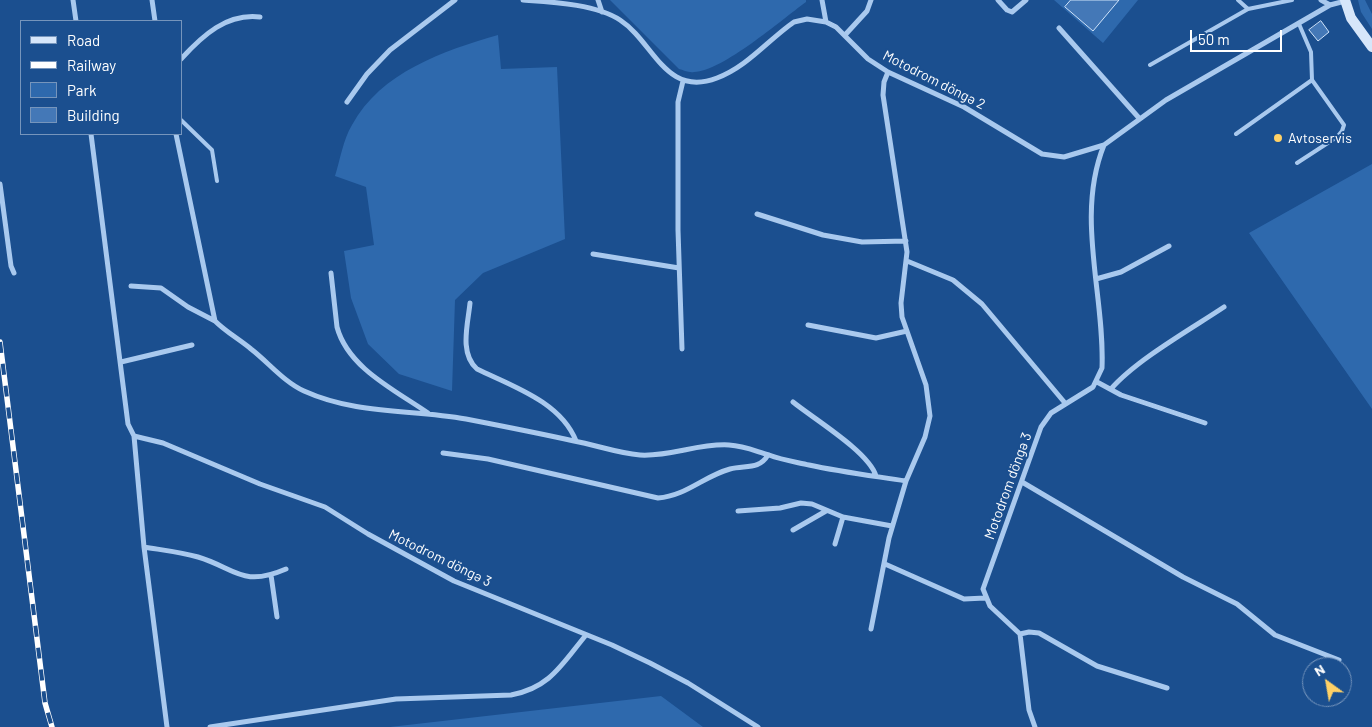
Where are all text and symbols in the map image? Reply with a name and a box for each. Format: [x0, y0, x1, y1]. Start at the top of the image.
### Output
legend [20, 20, 182, 135]
scale bar [1192, 20, 1284, 52]
text: 50 m [1198, 30, 1230, 48]
text: Road [67, 31, 100, 49]
street label: Motodrom döngə 2 [880, 47, 988, 113]
text: Railway [67, 56, 116, 74]
text: Park [67, 81, 96, 99]
text: Building [67, 106, 120, 124]
place label: Avtoservis [1288, 130, 1352, 146]
marker: Avtoservis [1272, 132, 1284, 144]
street label: Motodrom döngə 3 [981, 430, 1035, 542]
street label: Motodrom döngə 3 [386, 526, 494, 590]
north arrow [1302, 657, 1352, 707]
text: N [1311, 660, 1328, 679]

